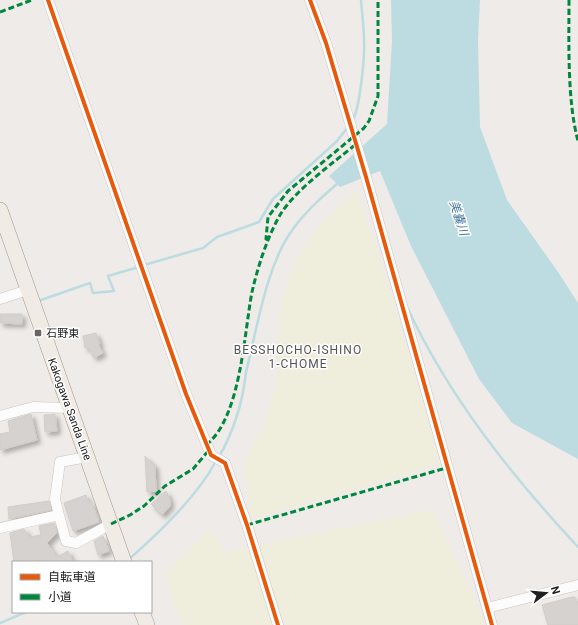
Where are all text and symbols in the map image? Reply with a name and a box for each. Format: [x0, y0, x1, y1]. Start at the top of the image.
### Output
water label: 美嚢川 [447, 199, 472, 239]
place label: 石野東 [46, 327, 79, 340]
marker: 石野東 [33, 328, 43, 338]
district label: BESSHOCHO-ISHINO 1-CHOME [234, 343, 362, 371]
street label: Kakogawa Sanda Line [45, 356, 94, 462]
legend [12, 561, 152, 613]
text: 自転車道 [48, 570, 96, 584]
north arrow [526, 573, 566, 613]
text: N [548, 585, 563, 596]
text: 小道 [48, 590, 72, 604]

